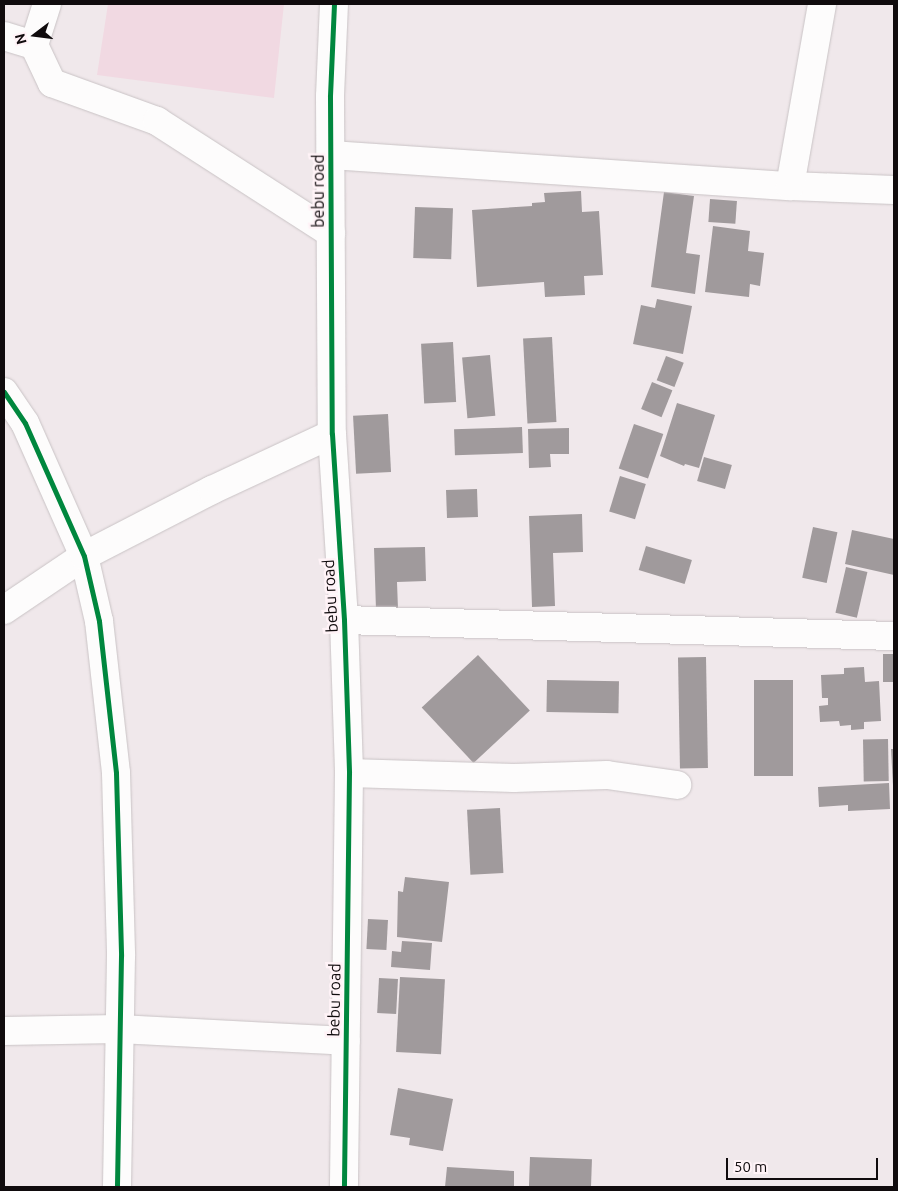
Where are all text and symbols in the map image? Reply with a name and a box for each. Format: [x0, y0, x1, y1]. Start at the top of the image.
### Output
north arrow [10, 10, 60, 60]
text: N [11, 32, 30, 46]
street label: bebu road [308, 154, 328, 228]
street label: bebu road [318, 559, 342, 633]
street label: bebu road [324, 963, 344, 1037]
scale bar [728, 1148, 880, 1180]
text: 50 m [734, 1158, 767, 1175]

